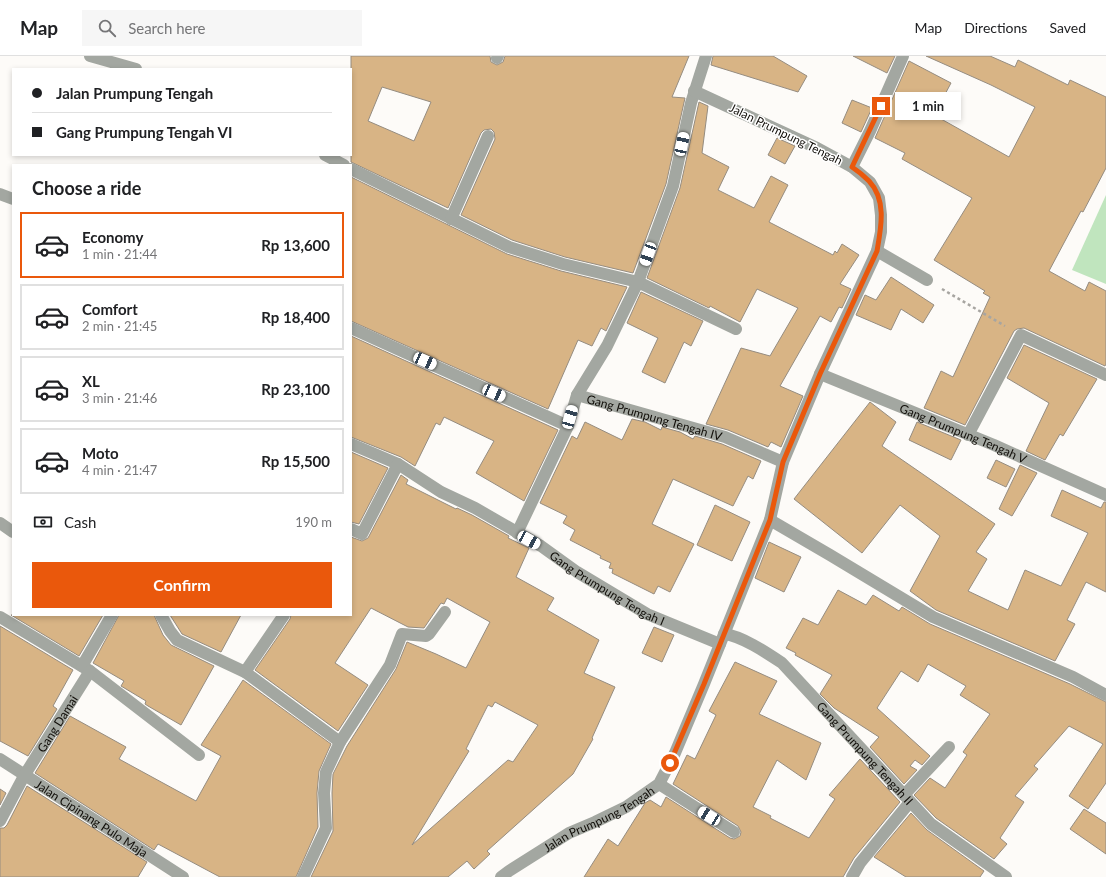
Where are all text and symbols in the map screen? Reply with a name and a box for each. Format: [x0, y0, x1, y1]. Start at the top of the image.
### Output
search box [82, 10, 362, 46]
text: Map [20, 16, 58, 39]
icon: search [96, 17, 118, 39]
text: Search here [128, 19, 206, 37]
text: Map [915, 19, 942, 36]
text: Directions [964, 19, 1027, 36]
text: Saved [1049, 19, 1086, 36]
text: Jalan Prumpung Tengah [56, 84, 213, 102]
callout: 1 min [895, 92, 961, 120]
route end [872, 97, 890, 115]
text: 1 min [912, 98, 944, 114]
street label: Jalan Prumpung Tengah [727, 100, 845, 168]
text: Gang Prumpung Tengah VI [56, 123, 232, 141]
car [674, 131, 690, 157]
text: Choose a ride [32, 177, 141, 199]
icon: car [34, 227, 70, 263]
text: Economy [82, 228, 143, 246]
text: Rp 13,600 [261, 236, 330, 254]
car [638, 241, 658, 267]
text: 1 min · 21:44 [82, 246, 157, 262]
icon: car [34, 299, 70, 335]
text: Comfort [82, 300, 138, 318]
text: Rp 18,400 [261, 308, 330, 326]
text: 2 min · 21:45 [82, 318, 157, 334]
car [412, 351, 438, 371]
icon: car [34, 371, 70, 407]
text: XL [82, 372, 100, 390]
text: Rp 23,100 [261, 380, 330, 398]
car [481, 383, 507, 403]
text: 3 min · 21:46 [82, 390, 157, 406]
street label: Gang Prumpung Tengah IV [585, 391, 725, 444]
street label: Gang Prumpung Tengah V [898, 400, 1030, 467]
car [561, 404, 579, 430]
icon: car [34, 443, 70, 479]
text: Moto [82, 444, 119, 462]
text: Rp 15,500 [261, 452, 330, 470]
text: 4 min · 21:47 [82, 462, 157, 478]
icon: cash [32, 511, 54, 533]
text: Cash [64, 513, 96, 531]
text: 190 m [295, 514, 332, 530]
car [516, 529, 542, 551]
street label: Gang Prumpung Tengah I [547, 547, 667, 628]
button: Confirm [32, 562, 332, 608]
street label: Gang Damai [34, 692, 81, 755]
street label: Gang Prumpung Tengah II [814, 698, 917, 808]
route start [661, 754, 679, 772]
street label: Jalan Cipinang Pulo Maja [32, 776, 151, 860]
street label: Jalan Prumpung Tengah [540, 782, 657, 855]
car [696, 805, 722, 827]

